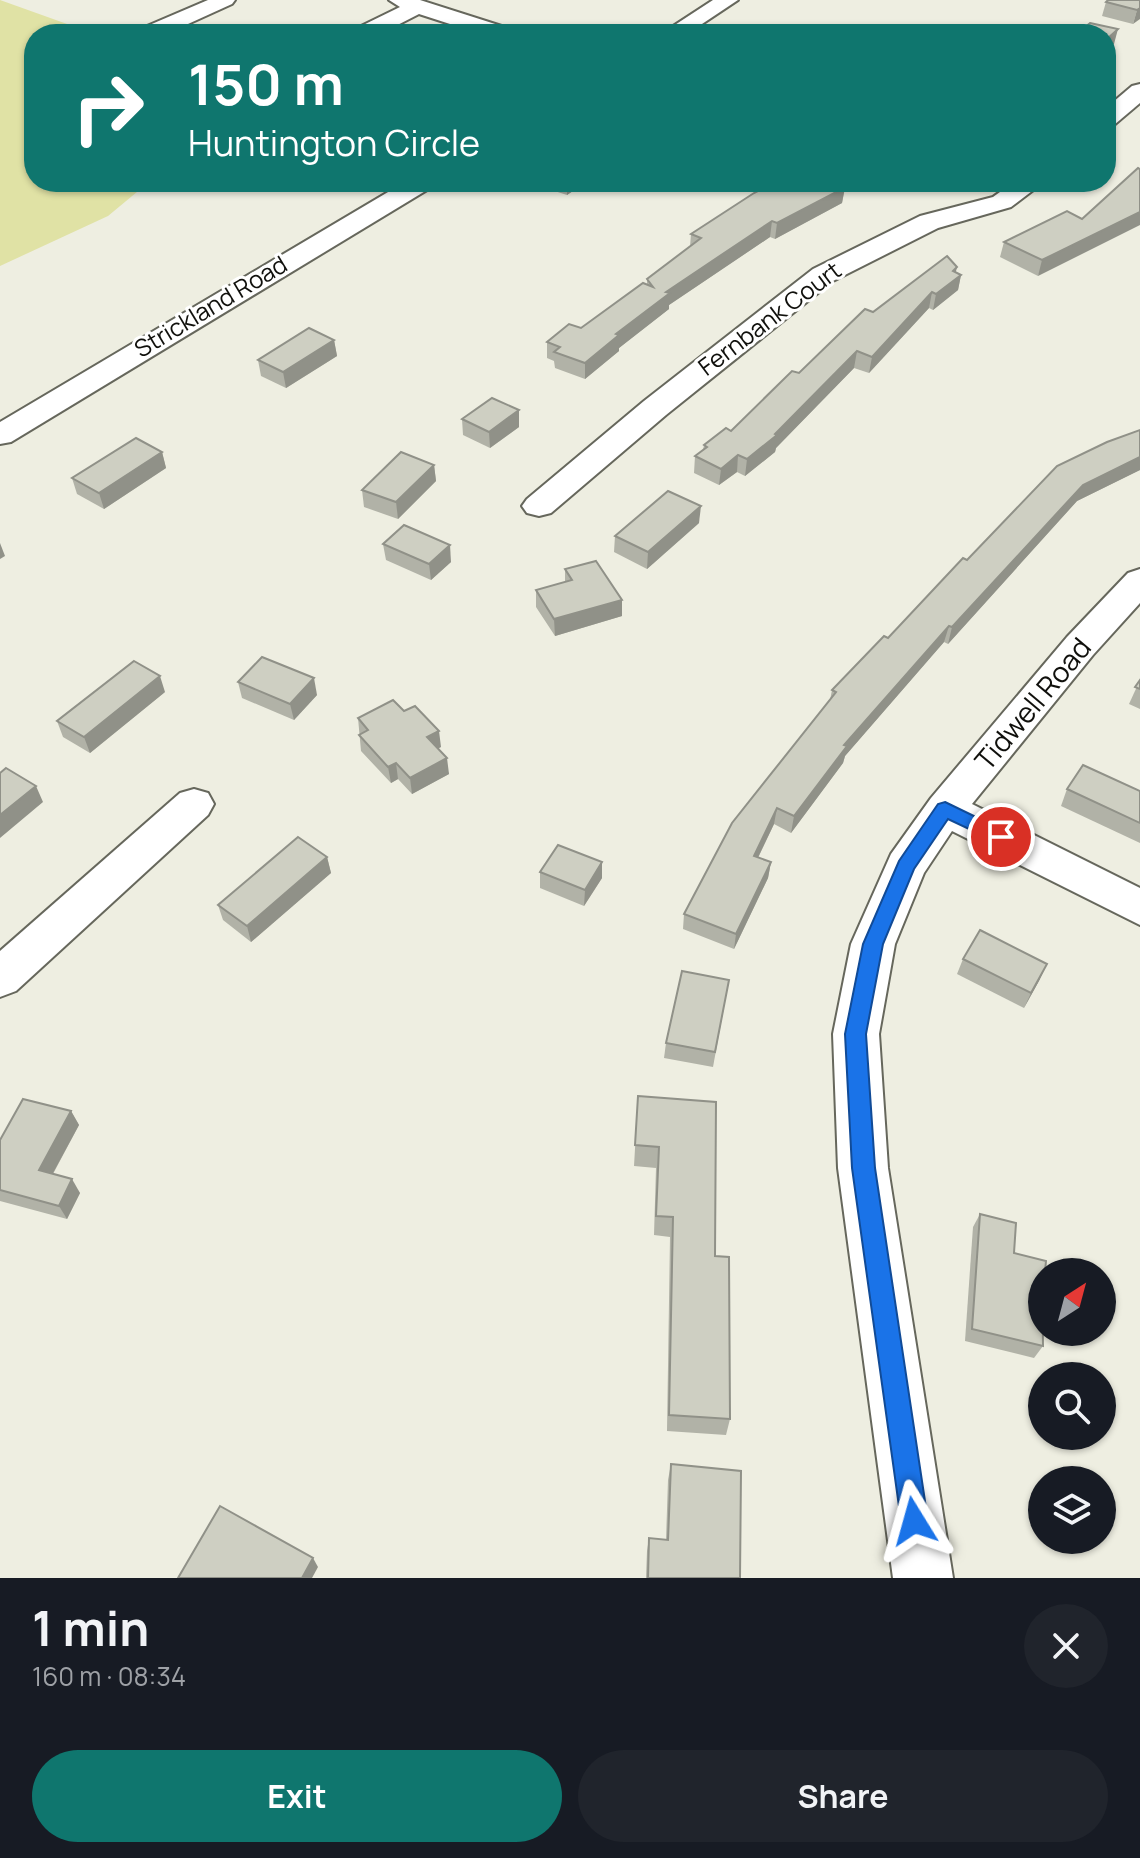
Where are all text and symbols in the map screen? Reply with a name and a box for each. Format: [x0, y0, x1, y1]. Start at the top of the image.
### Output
text: 150 m [188, 45, 344, 122]
icon: right [56, 56, 160, 160]
text: Huntington Circle [188, 118, 480, 167]
street label: Strickland Road [128, 247, 293, 364]
street label: Fernbank Court [691, 253, 847, 382]
street label: Tidwell Road [966, 629, 1099, 778]
pin [967, 803, 1035, 871]
icon: arrive [979, 815, 1023, 859]
north arrow [1028, 1258, 1116, 1346]
map controls [1028, 1258, 1116, 1554]
button: search [1028, 1362, 1116, 1450]
button: layers [1028, 1466, 1116, 1554]
position arrow [872, 1479, 956, 1563]
text: 1 min [32, 1595, 149, 1660]
button: close [1024, 1604, 1108, 1688]
text: 160 m · 08:34 [32, 1658, 186, 1694]
button: Exit [32, 1750, 562, 1842]
button: Share [578, 1750, 1108, 1842]

